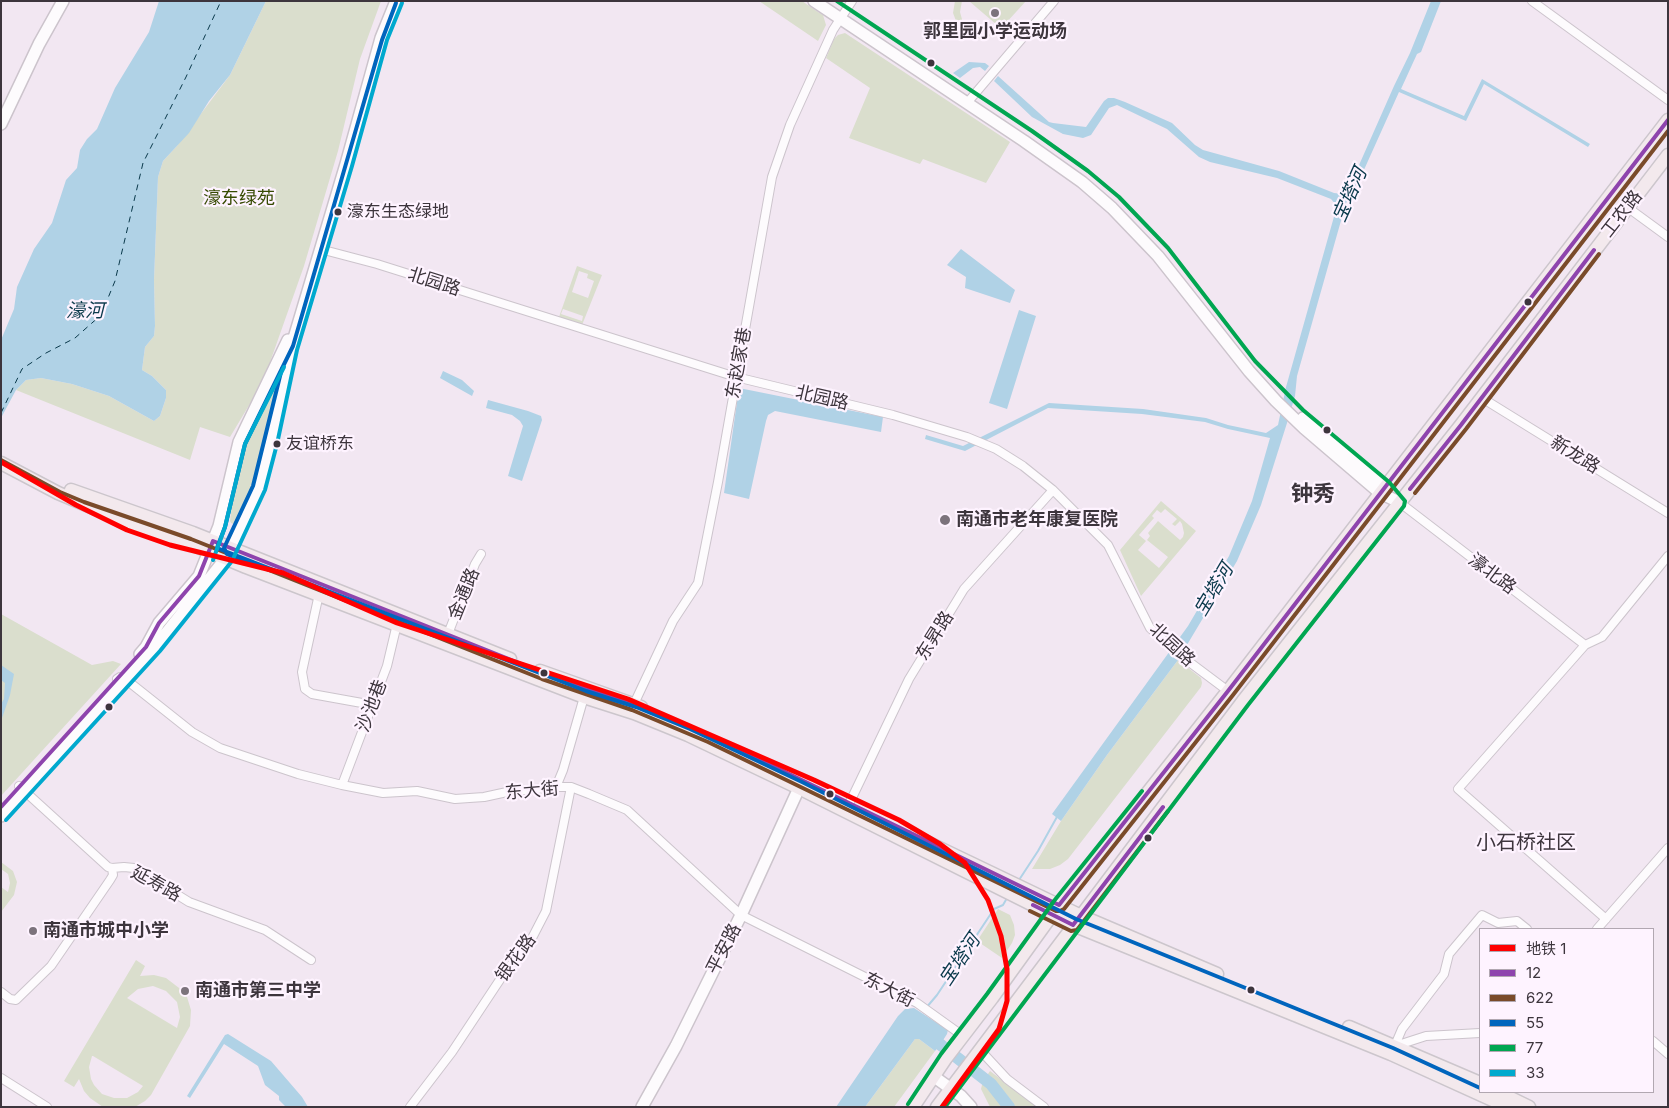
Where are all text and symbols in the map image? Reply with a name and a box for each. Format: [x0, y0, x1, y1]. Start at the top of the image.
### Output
marker: 郭里园小学运动场 [989, 7, 1001, 19]
place label: 郭里园小学运动场 [923, 21, 1067, 43]
unlabelled marker [926, 58, 936, 68]
water label: 宝塔河 [1328, 164, 1372, 226]
street label: 工农路 [1597, 186, 1647, 242]
park label: 濠东绿苑 [203, 188, 275, 210]
place label: 濠东生态绿地 [347, 202, 449, 222]
marker: 濠东生态绿地 [333, 207, 343, 217]
street label: 北园路 [405, 263, 463, 301]
unlabelled marker [1523, 297, 1533, 307]
water label: 濠河 [66, 300, 104, 322]
street label: 东赵家巷 [722, 326, 756, 400]
street label: 北园路 [793, 381, 851, 415]
unlabelled marker [1322, 425, 1332, 435]
street label: 新龙路 [1546, 432, 1604, 478]
place label: 友谊桥东 [286, 434, 354, 454]
marker: 友谊桥东 [272, 439, 282, 449]
district label: 钟秀 [1291, 481, 1335, 507]
place label: 南通市老年康复医院 [956, 509, 1118, 531]
marker: 南通市老年康复医院 [938, 513, 952, 527]
street label: 濠北路 [1464, 549, 1520, 599]
water label: 宝塔河 [1190, 560, 1238, 620]
street label: 金通路 [444, 565, 484, 623]
street label: 东昇路 [912, 607, 958, 665]
street label: 北园路 [1145, 619, 1199, 671]
unlabelled marker [539, 668, 549, 678]
street label: 沙池巷 [352, 677, 392, 735]
unlabelled marker [104, 702, 114, 712]
street label: 东大街 [504, 778, 560, 804]
unlabelled marker [825, 789, 835, 799]
district label: 小石桥社区 [1476, 831, 1576, 855]
unlabelled marker [1143, 833, 1153, 843]
street label: 延寿路 [127, 861, 185, 907]
place label: 南通市城中小学 [43, 920, 169, 942]
street label: 平安路 [702, 920, 746, 978]
marker: 南通市城中小学 [27, 925, 39, 937]
legend [1479, 928, 1654, 1093]
street label: 银花路 [491, 930, 541, 986]
water label: 宝塔河 [935, 930, 985, 990]
text: 地铁 1 [1526, 939, 1566, 958]
text: 12 [1526, 963, 1541, 982]
street label: 东大街 [860, 968, 918, 1012]
place label: 南通市第三中学 [195, 980, 321, 1002]
marker: 南通市第三中学 [179, 985, 191, 997]
unlabelled marker [1246, 985, 1256, 995]
text: 622 [1526, 988, 1554, 1007]
text: 55 [1526, 1013, 1544, 1032]
text: 77 [1526, 1038, 1543, 1057]
text: 33 [1526, 1063, 1545, 1082]

